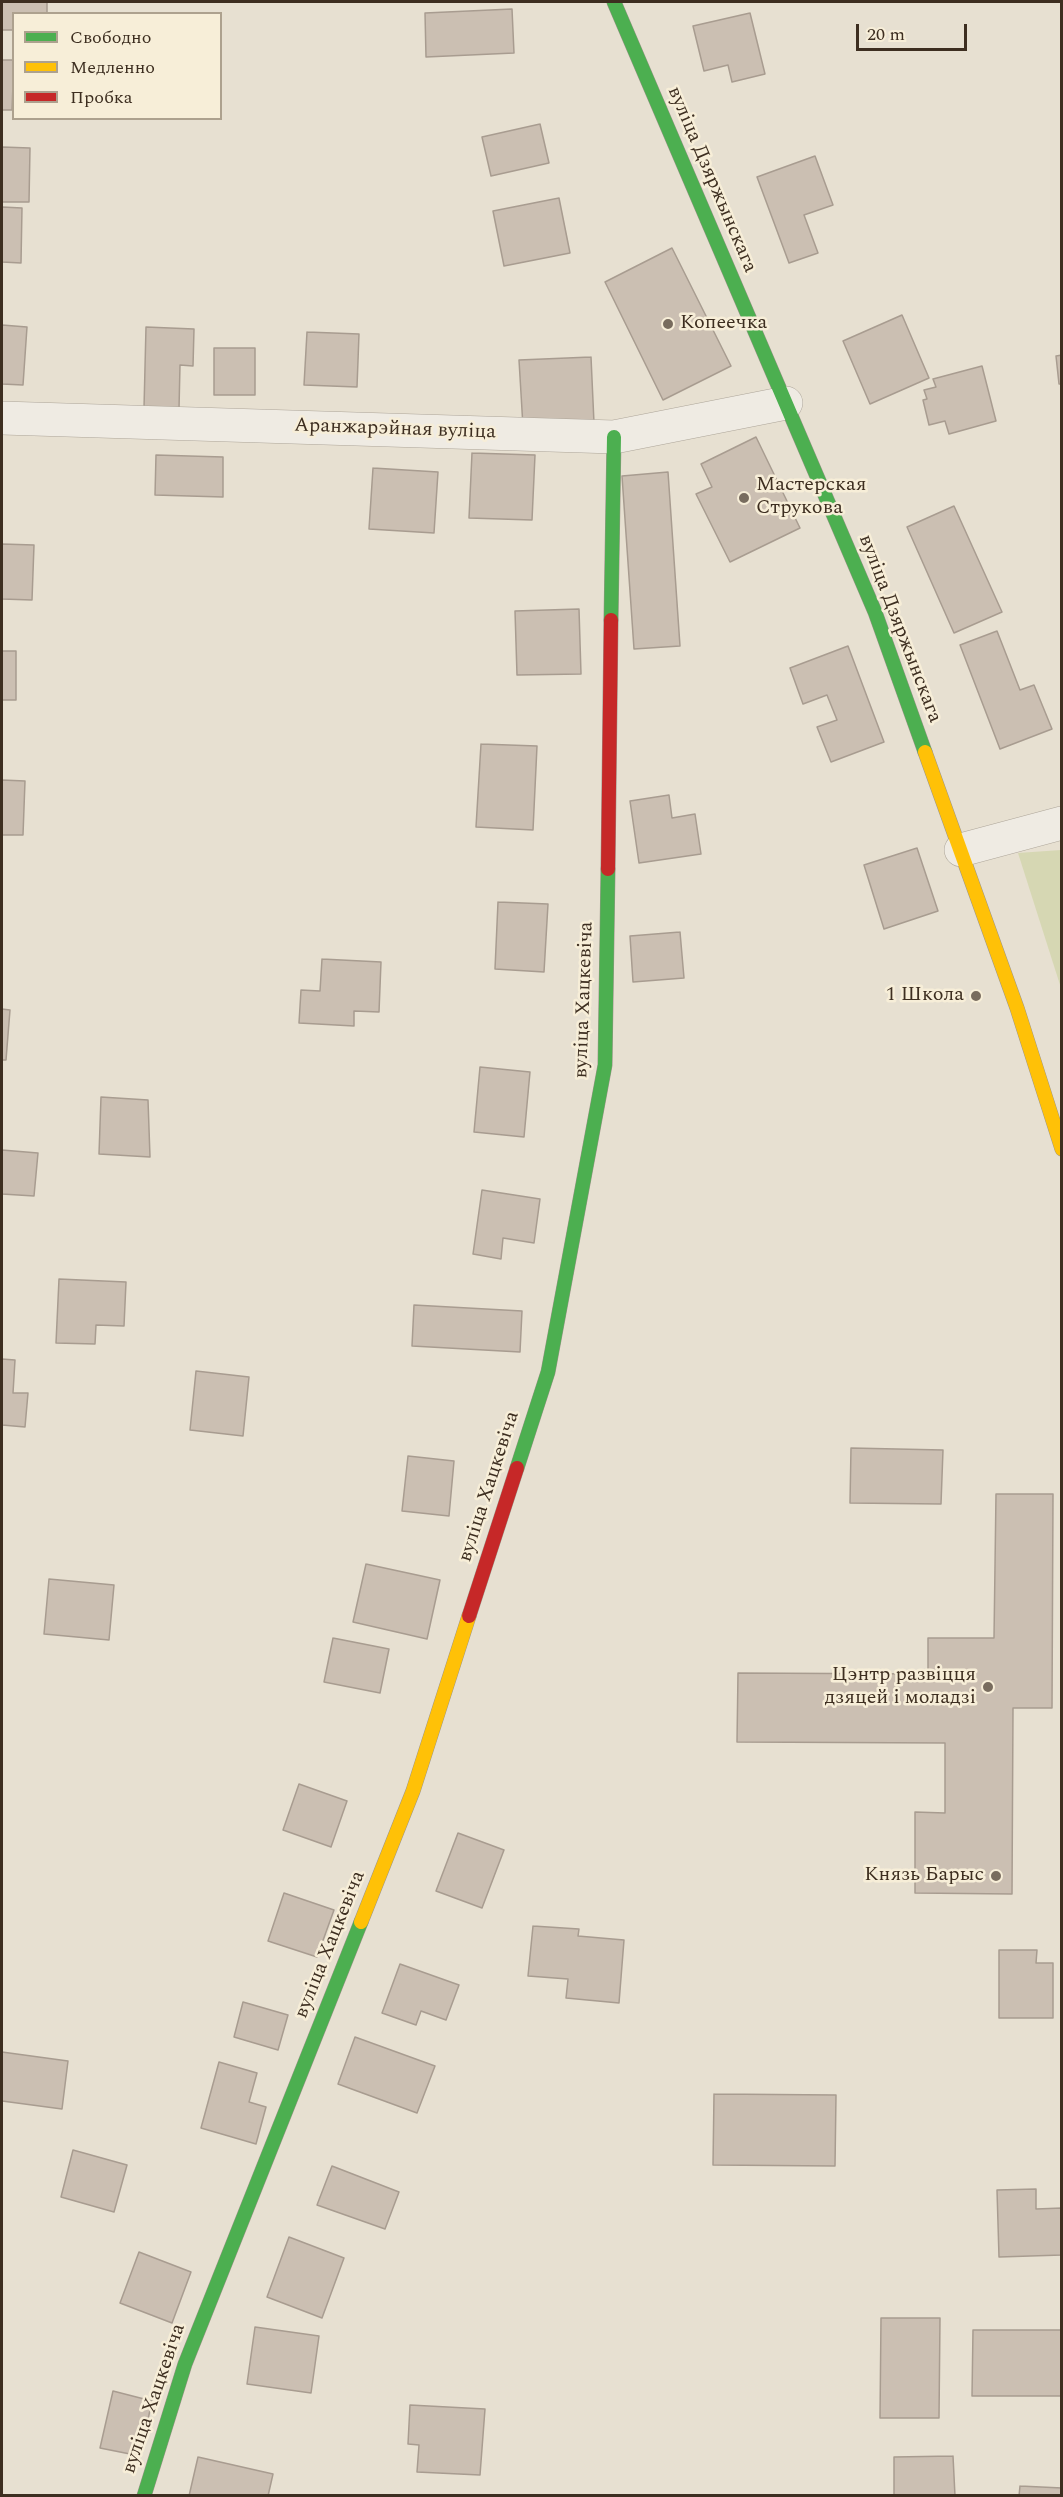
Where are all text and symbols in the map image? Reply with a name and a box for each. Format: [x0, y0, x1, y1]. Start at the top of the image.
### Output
legend [12, 12, 222, 120]
scale bar [859, 12, 970, 50]
text: 20 m [867, 21, 905, 48]
text: Свободно [70, 24, 151, 51]
text: Медленно [70, 54, 155, 81]
street label: вуліца Дзяржынскага [661, 83, 761, 277]
text: Пробка [70, 84, 132, 111]
place label: Копеечка [680, 312, 767, 336]
marker: Копеечка [661, 317, 675, 331]
street label: Аранжарэйная вуліца [294, 414, 496, 446]
place label: Мастерская Струкова [756, 474, 866, 521]
marker: Мастерская Струкова [737, 491, 751, 505]
street label: вуліца Дзяржынскага [852, 531, 946, 727]
street label: вуліца Хацкевіча [570, 921, 600, 1079]
place label: 1 Школа [886, 984, 964, 1008]
marker: 1 Школа [969, 989, 983, 1003]
street label: вуліца Хацкевіча [454, 1409, 526, 1565]
place label: Цэнтр развіцця дзяцей і моладзі [825, 1664, 976, 1711]
marker: Цэнтр развіцця дзяцей і моладзі [981, 1680, 995, 1694]
place label: Князь Барыс [864, 1864, 984, 1888]
street label: вуліца Хацкевіча [290, 1868, 372, 2022]
marker: Князь Барыс [989, 1869, 1003, 1883]
street label: вуліца Хацкевіча [118, 2321, 192, 2477]

